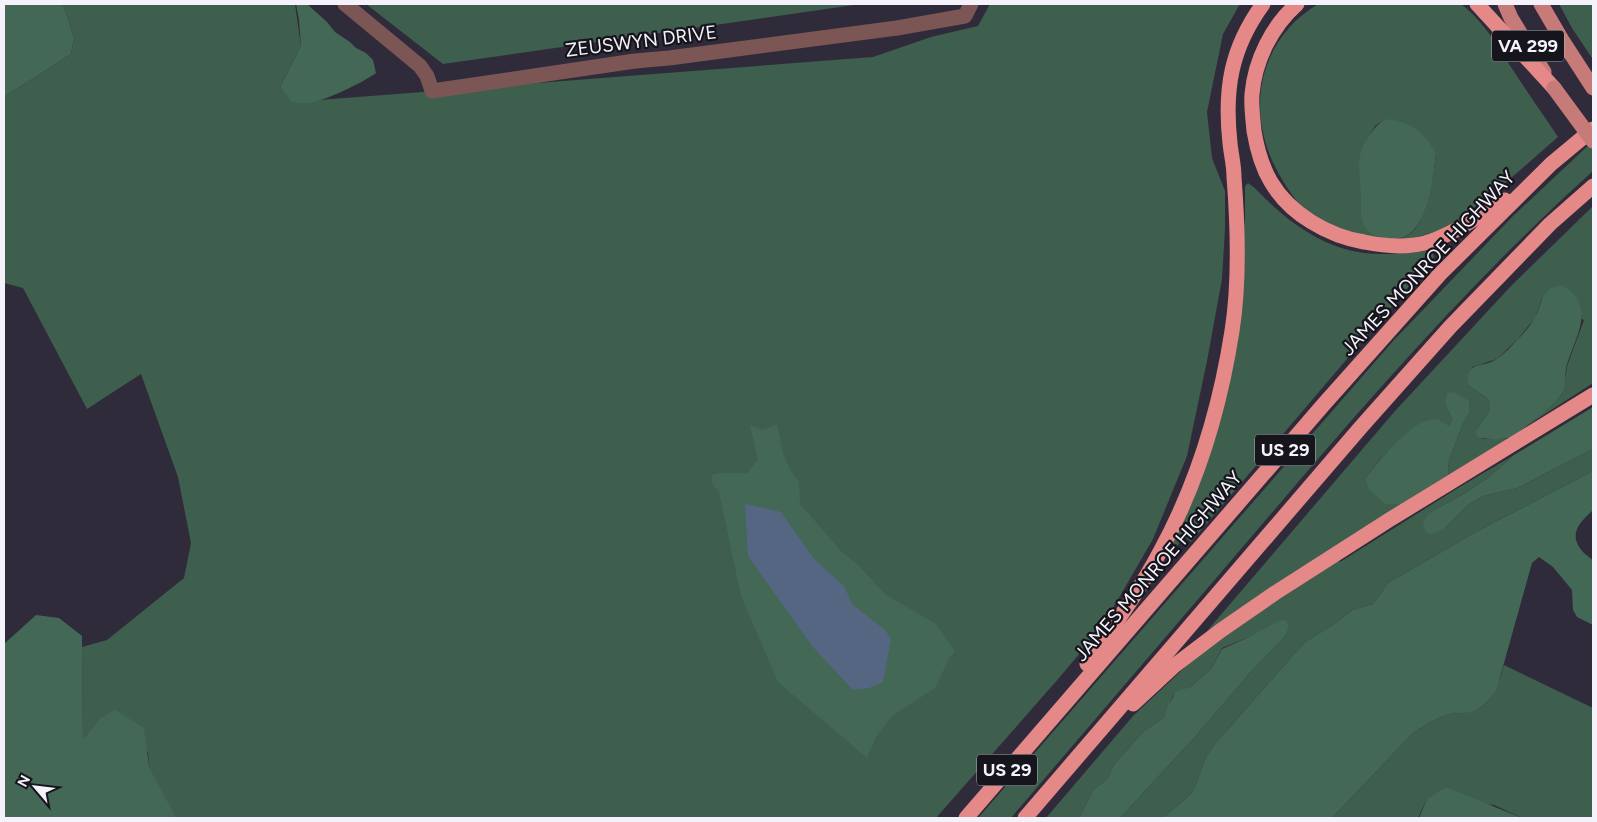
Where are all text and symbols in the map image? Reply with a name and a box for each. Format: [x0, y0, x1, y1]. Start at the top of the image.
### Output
street label: ZEUSWYN DRIVE [564, 20, 718, 62]
road number: VA 299 [1492, 30, 1564, 61]
street label: JAMES MONROE HIGHWAY [1336, 165, 1520, 360]
road number: US 29 [1255, 434, 1315, 466]
street label: JAMES MONROE HIGHWAY [1069, 466, 1247, 666]
road number: US 29 [977, 754, 1037, 786]
north arrow [10, 762, 60, 812]
text: N [14, 772, 34, 790]

